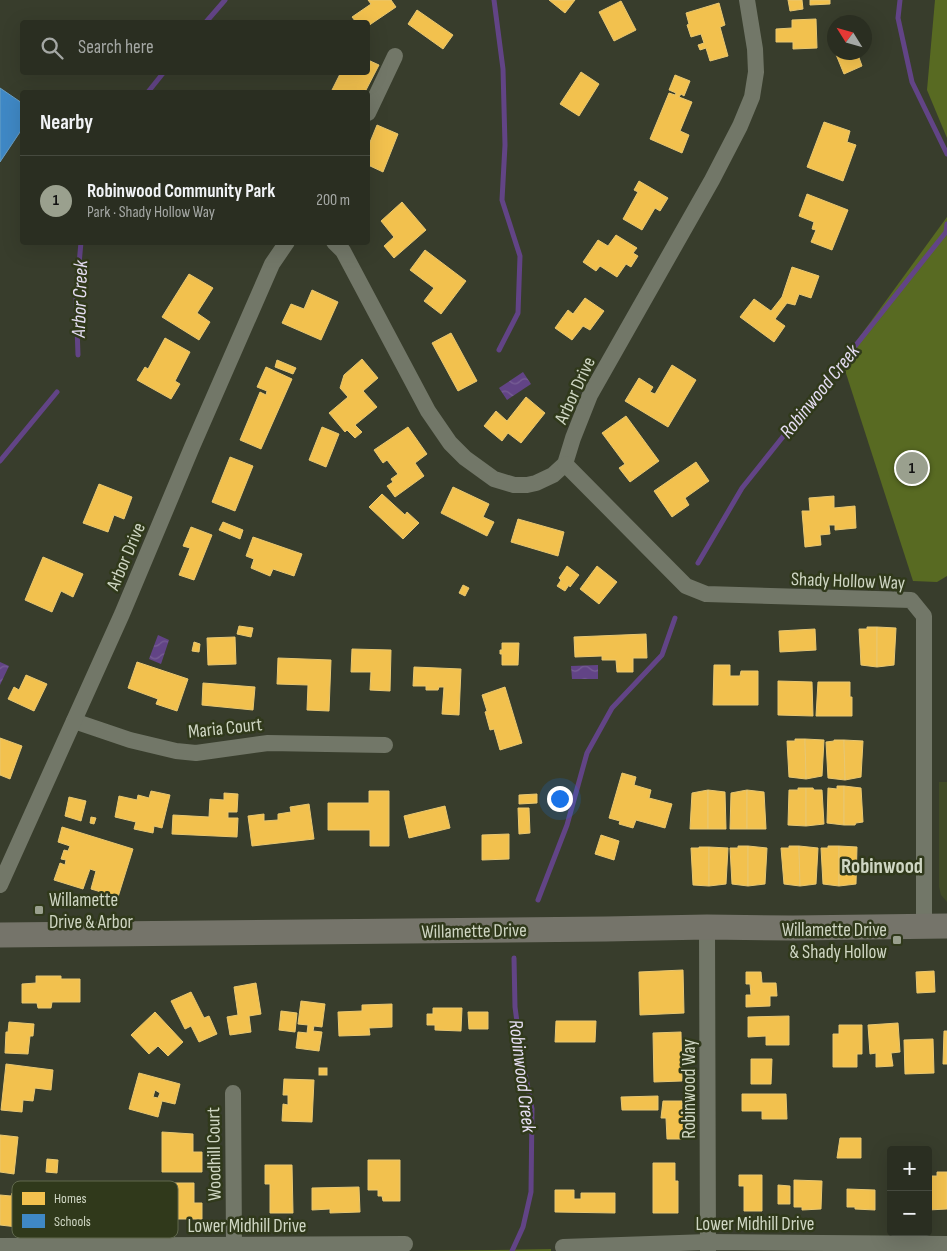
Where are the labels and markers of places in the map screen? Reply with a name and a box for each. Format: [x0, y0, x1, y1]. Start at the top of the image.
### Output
pin: 1 [896, 449, 928, 487]
place label: Willamette Drive & Arbor [49, 889, 134, 934]
marker: Willamette Drive & Arbor [33, 904, 45, 916]
place label: Willamette Drive & Shady Hollow [782, 919, 887, 964]
marker: Willamette Drive & Shady Hollow [891, 934, 903, 946]

